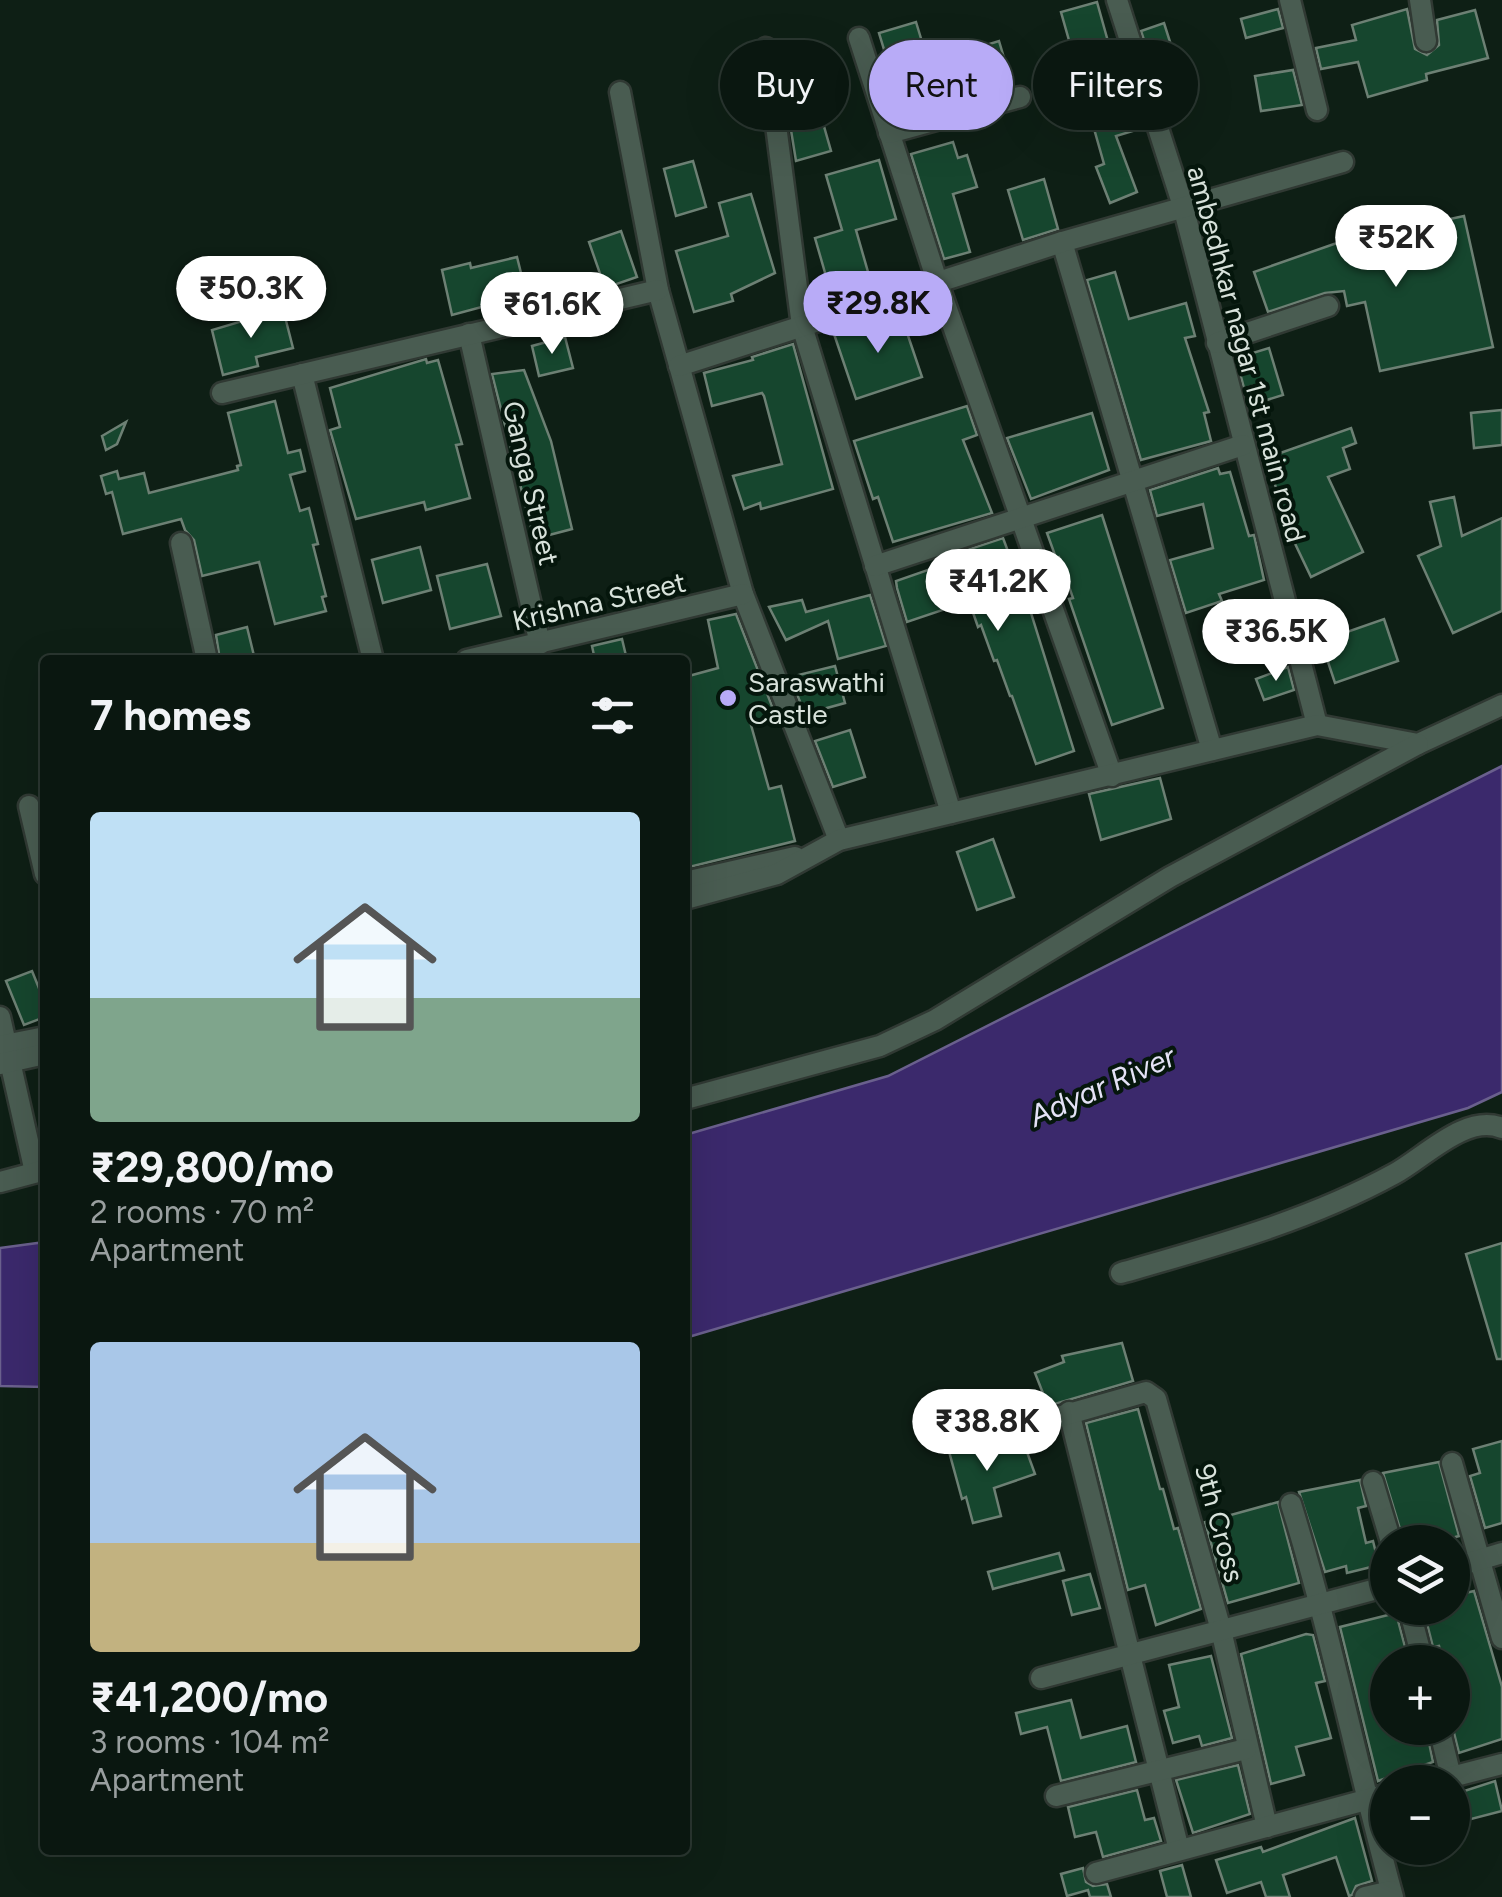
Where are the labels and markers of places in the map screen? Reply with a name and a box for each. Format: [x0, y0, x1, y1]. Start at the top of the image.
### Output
pin: ₹52K [1337, 205, 1455, 290]
pin: ₹50.3K [170, 256, 332, 341]
pin: ₹29.8K [797, 271, 959, 356]
pin: ₹61.6K [471, 272, 633, 357]
pin: ₹41.2K [917, 549, 1079, 634]
pin: ₹36.5K [1195, 599, 1357, 684]
place label: Saraswathi Castle [748, 665, 885, 731]
marker: Saraswathi Castle [717, 687, 739, 709]
pin: ₹38.8K [906, 1389, 1068, 1474]

